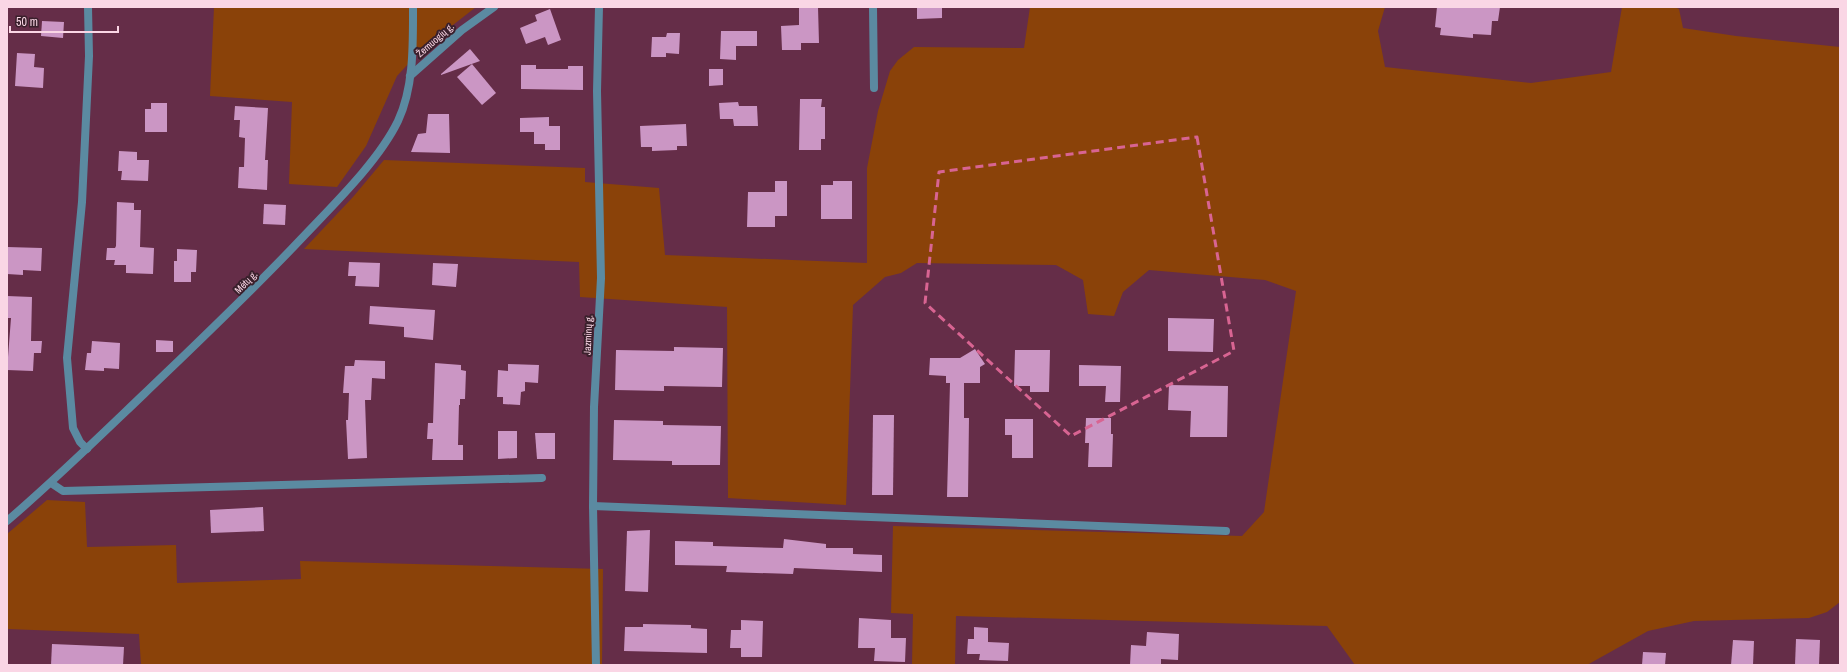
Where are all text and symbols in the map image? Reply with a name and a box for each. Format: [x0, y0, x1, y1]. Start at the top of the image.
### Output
scale bar [10, 8, 118, 34]
text: 50 m [16, 14, 38, 30]
street label: Žemuogių g. [413, 20, 457, 60]
street label: Mėtų g. [232, 268, 260, 296]
street label: Jazminų g. [580, 315, 596, 355]

